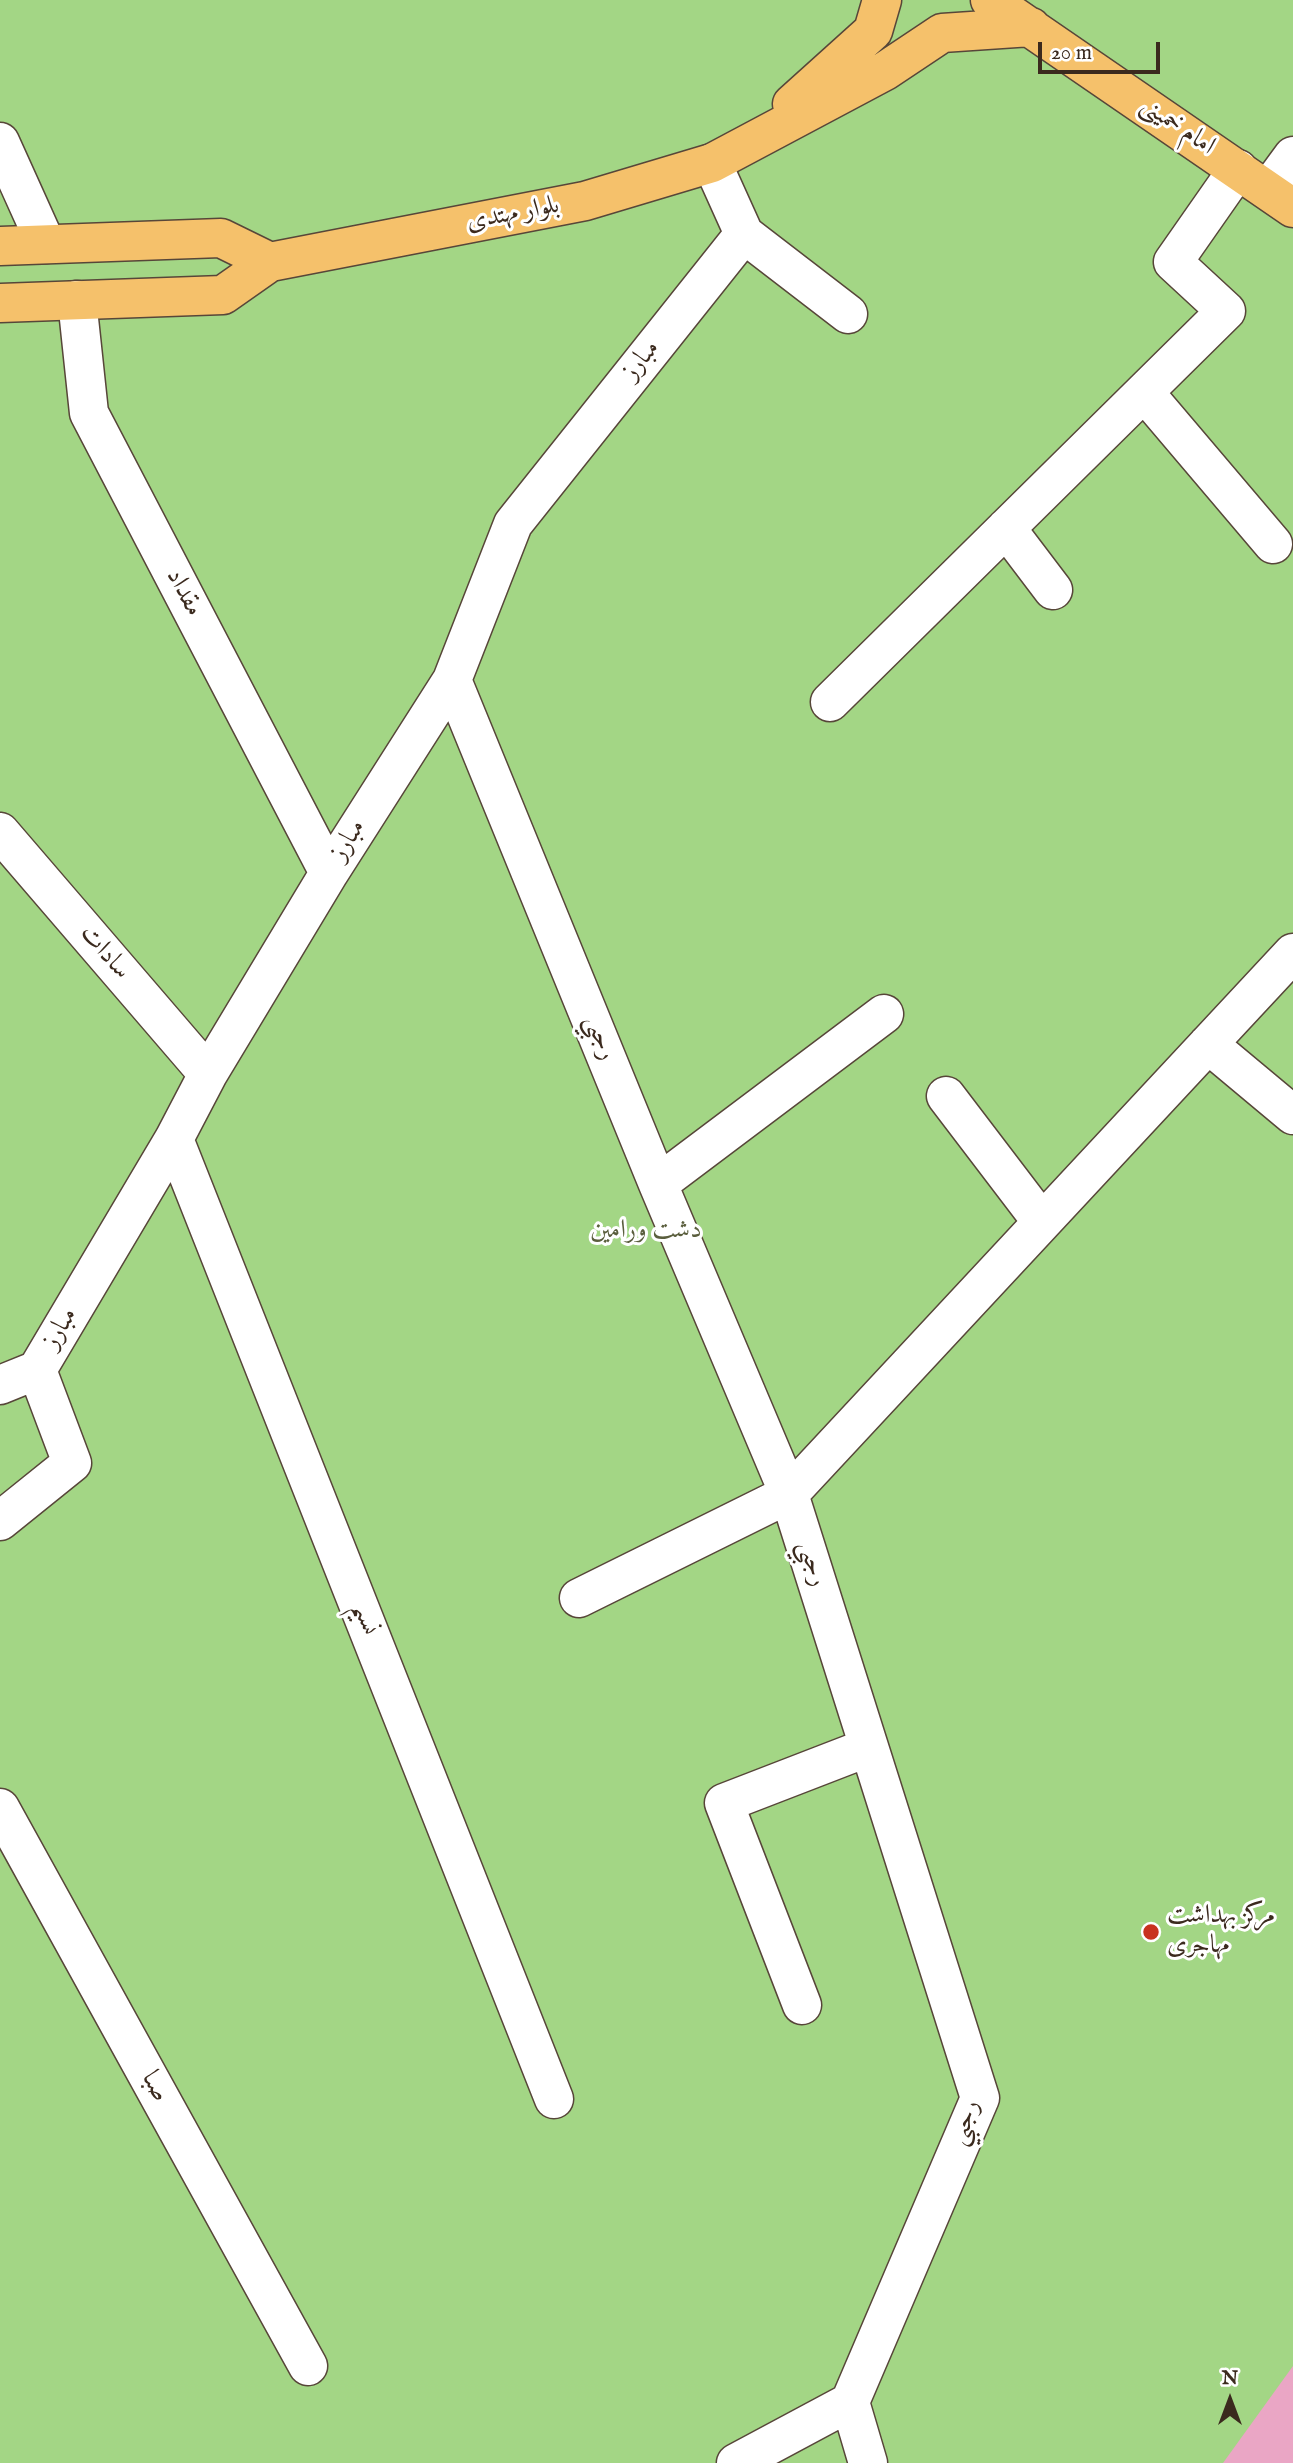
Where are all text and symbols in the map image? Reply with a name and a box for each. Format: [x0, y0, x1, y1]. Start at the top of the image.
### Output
scale bar [1041, 28, 1164, 72]
text: 20 m [1051, 40, 1092, 67]
street label: امام خمینی [1134, 91, 1220, 163]
street label: بلوار مهتدی [464, 191, 562, 239]
street label: مبارز [616, 334, 668, 388]
street label: مقداد [158, 564, 208, 622]
street label: مبارز [324, 814, 374, 868]
street label: سادات [72, 919, 136, 987]
street label: رجبي [576, 1011, 622, 1065]
park label: دشت ورامین [590, 1216, 702, 1248]
street label: مبارز [37, 1302, 85, 1356]
street label: رجبي [789, 1537, 833, 1591]
street label: نسيم [343, 1598, 385, 1640]
place label: مرکز بهداشت مهاجری [1167, 1901, 1275, 1962]
marker: مرکز بهداشت مهاجری [1141, 1922, 1161, 1942]
street label: صبا [133, 2066, 175, 2108]
street label: رجبي [944, 2096, 988, 2150]
north arrow [1195, 2365, 1265, 2435]
text: N [1222, 2367, 1238, 2391]

